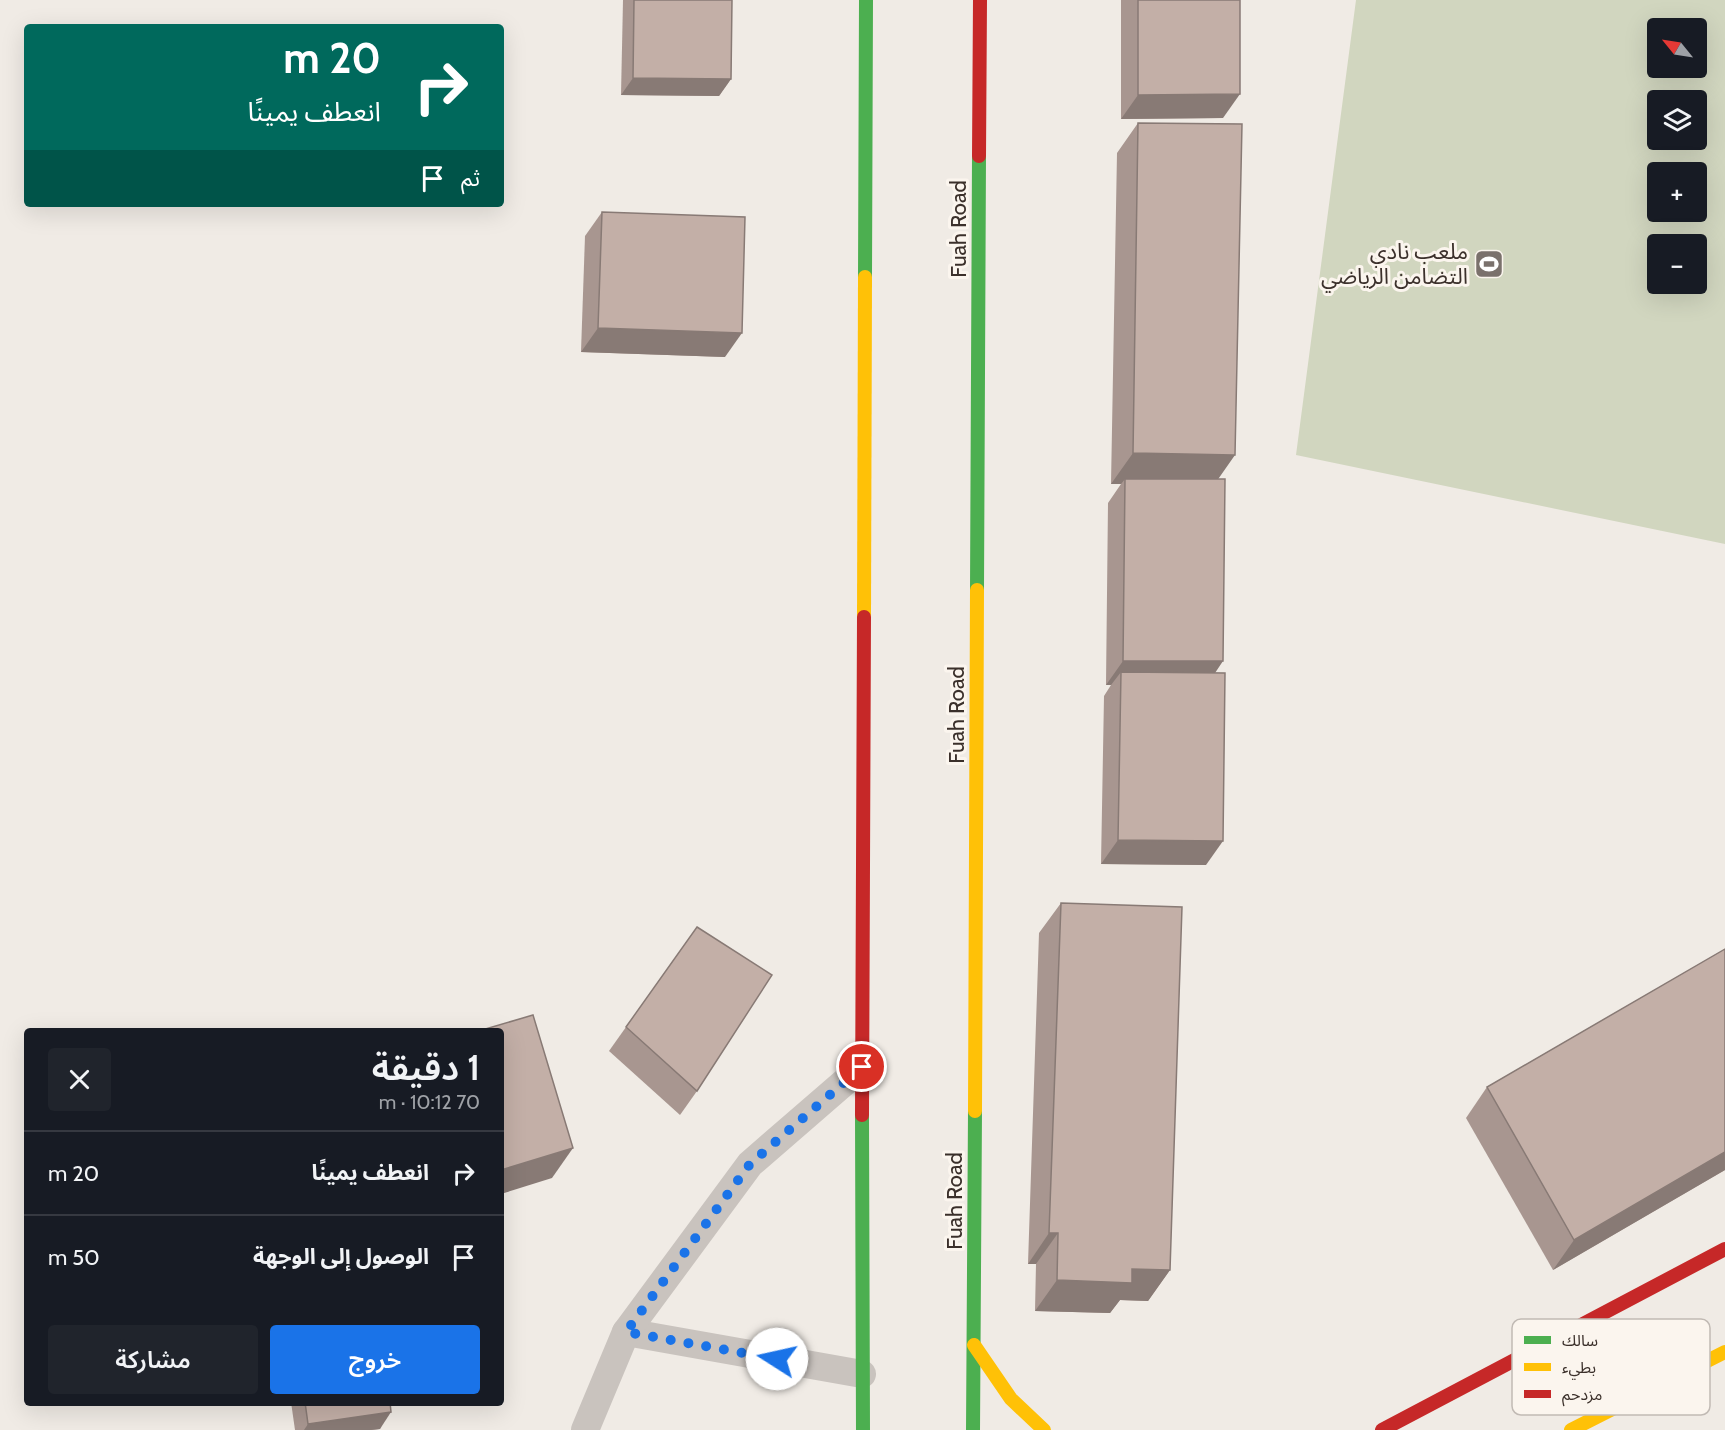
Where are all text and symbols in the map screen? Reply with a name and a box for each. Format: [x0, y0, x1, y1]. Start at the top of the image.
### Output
north arrow [1647, 18, 1707, 78]
map controls [1647, 18, 1707, 294]
text: 20 m [283, 32, 381, 84]
icon: right [402, 48, 480, 126]
button: layers [1647, 90, 1707, 150]
text: انعطف يمينًا [247, 95, 381, 128]
icon: arrive [416, 162, 449, 195]
button: + [1647, 162, 1707, 222]
text: ثم [461, 165, 480, 192]
street label: Fuah Road [945, 180, 972, 278]
button: − [1647, 234, 1707, 294]
place label: ملعب نادي التضامن الرياضي [1321, 238, 1468, 293]
sports icon: ملعب نادي التضامن الرياضي [1473, 248, 1505, 280]
street label: Fuah Road [943, 666, 970, 764]
pin [836, 1041, 887, 1092]
text: 1 دقيقة [372, 1045, 480, 1089]
button: close [48, 1048, 111, 1111]
icon: arrive [845, 1050, 878, 1083]
text: 70 m · 10:12 [379, 1090, 480, 1114]
street label: Fuah Road [941, 1152, 968, 1250]
icon: right [447, 1157, 480, 1190]
text: انعطف يمينًا [312, 1159, 429, 1186]
text: 20 m [48, 1160, 99, 1187]
icon: arrive [447, 1241, 480, 1274]
text: الوصول إلى الوجهة [253, 1243, 429, 1270]
text: 50 m [48, 1244, 100, 1271]
legend [1512, 1319, 1710, 1415]
button: مشاركة [48, 1325, 258, 1394]
button: خروج [270, 1325, 480, 1394]
position arrow [745, 1327, 809, 1391]
text: سالك [1562, 1331, 1598, 1350]
text: بطيء [1562, 1358, 1596, 1380]
text: مزدحم [1562, 1385, 1602, 1407]

